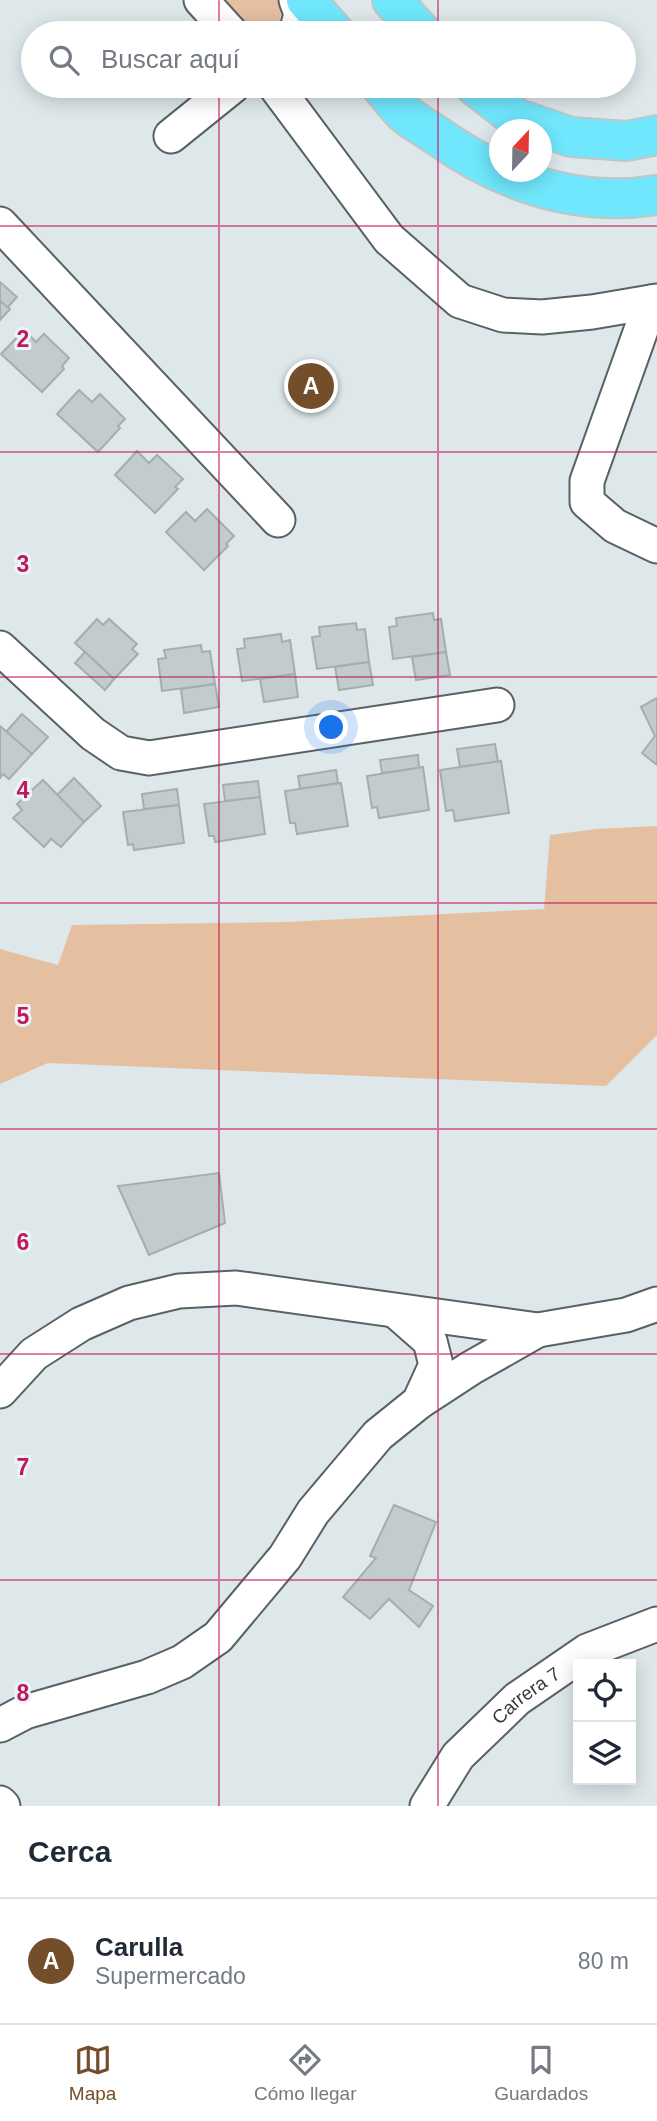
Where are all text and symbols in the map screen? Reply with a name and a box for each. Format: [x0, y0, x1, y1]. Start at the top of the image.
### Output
search box [21, 21, 636, 98]
icon: search [45, 41, 83, 79]
text: Buscar aquí [101, 44, 240, 74]
north arrow [489, 119, 552, 182]
text: 2 [17, 326, 29, 352]
pin: A [288, 360, 334, 412]
text: 3 [17, 551, 29, 577]
your location [314, 710, 348, 744]
text: 4 [17, 777, 30, 803]
text: 5 [17, 1003, 30, 1029]
text: 6 [17, 1229, 29, 1255]
text: 7 [17, 1454, 29, 1480]
map controls [573, 1659, 636, 1785]
button: locate [573, 1659, 636, 1722]
street label: Carrera 7 [487, 1662, 564, 1728]
text: 8 [17, 1680, 30, 1706]
button: layers [573, 1722, 636, 1785]
text: Cerca [28, 1835, 111, 1868]
text: Carulla [95, 1932, 183, 1962]
text: A [43, 1948, 59, 1974]
text: 80 m [578, 1948, 629, 1974]
text: Supermercado [95, 1963, 246, 1989]
tab: Mapa [69, 2041, 116, 2105]
tab: Cómo llegar [254, 2041, 356, 2105]
tab: Guardados [494, 2041, 588, 2105]

